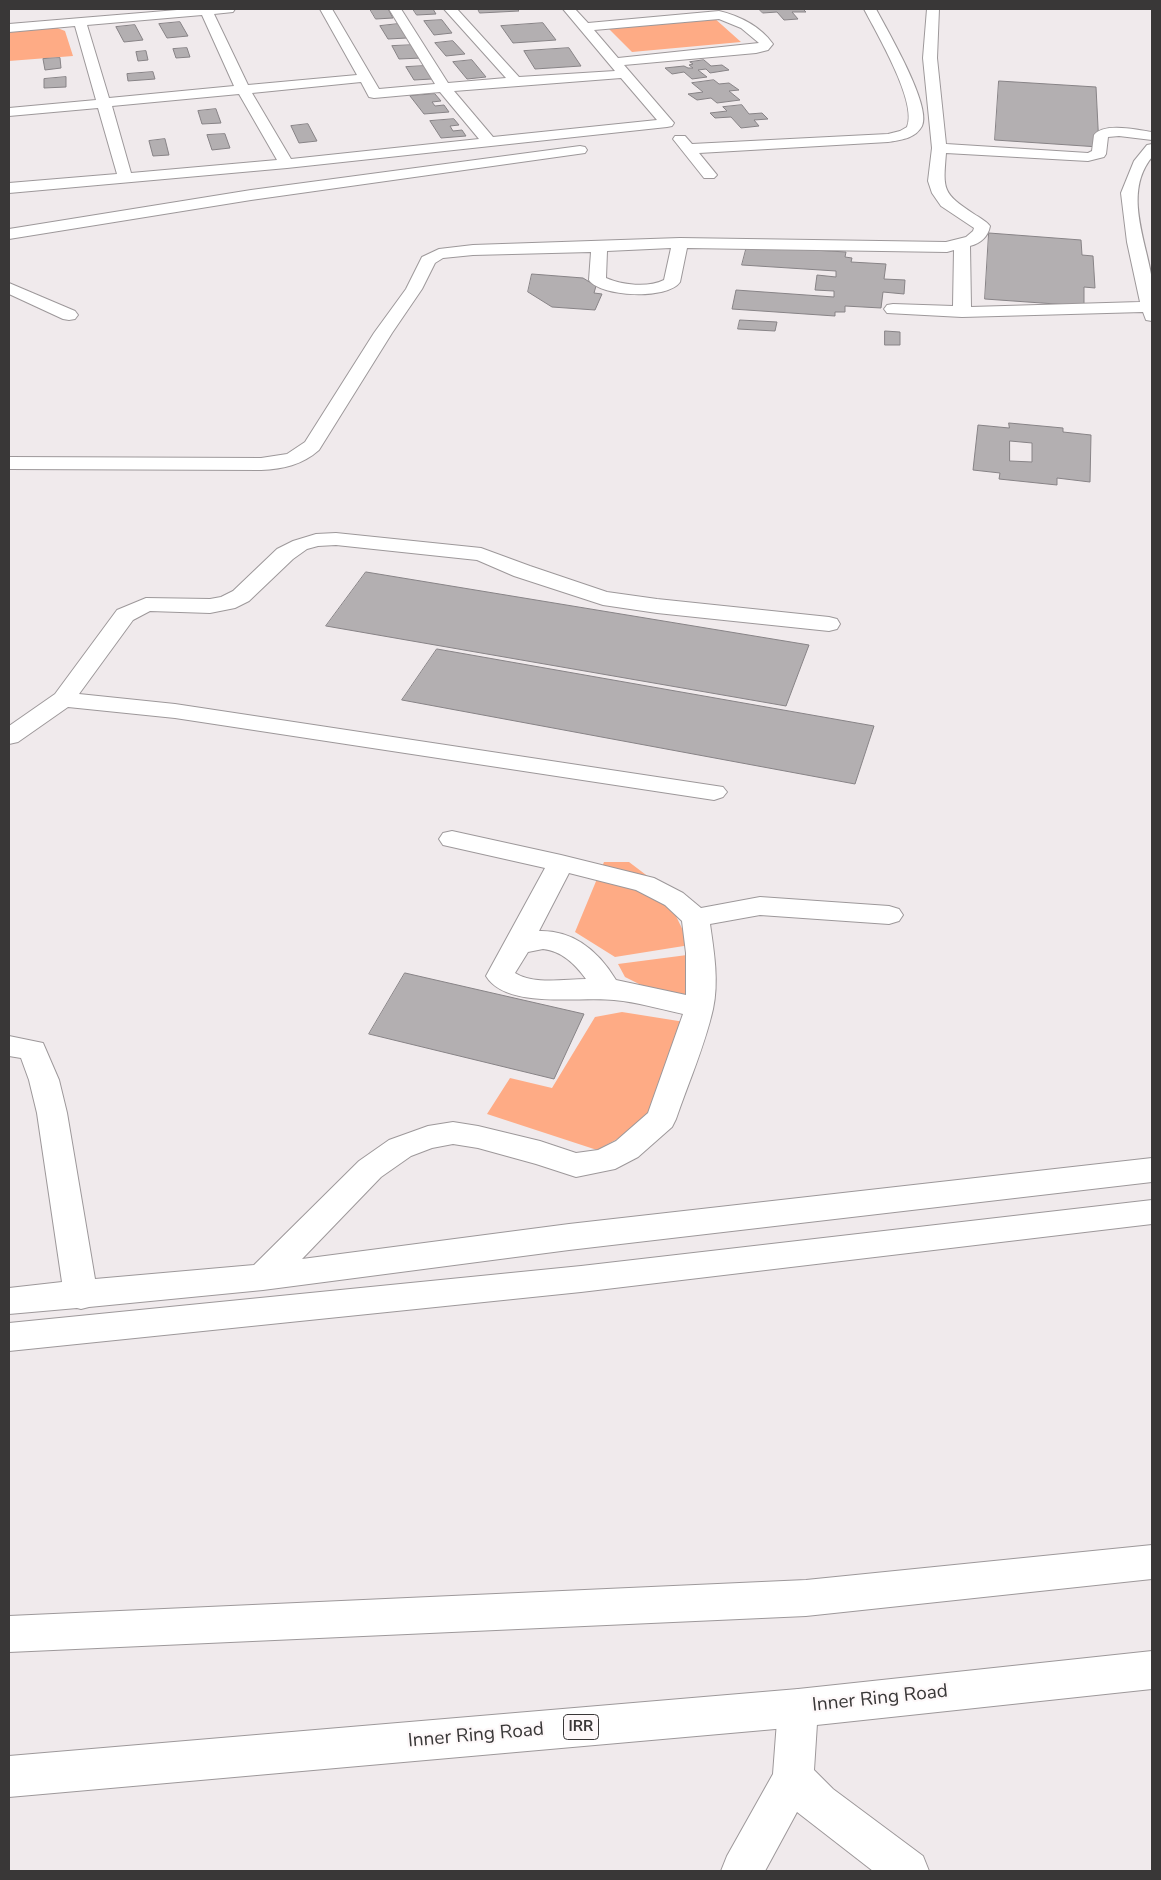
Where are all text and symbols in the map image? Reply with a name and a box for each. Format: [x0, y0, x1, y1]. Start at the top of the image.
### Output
street label: Inner Ring Road [811, 1681, 949, 1717]
road number: IRR [564, 1714, 598, 1740]
street label: Inner Ring Road [407, 1719, 545, 1753]

